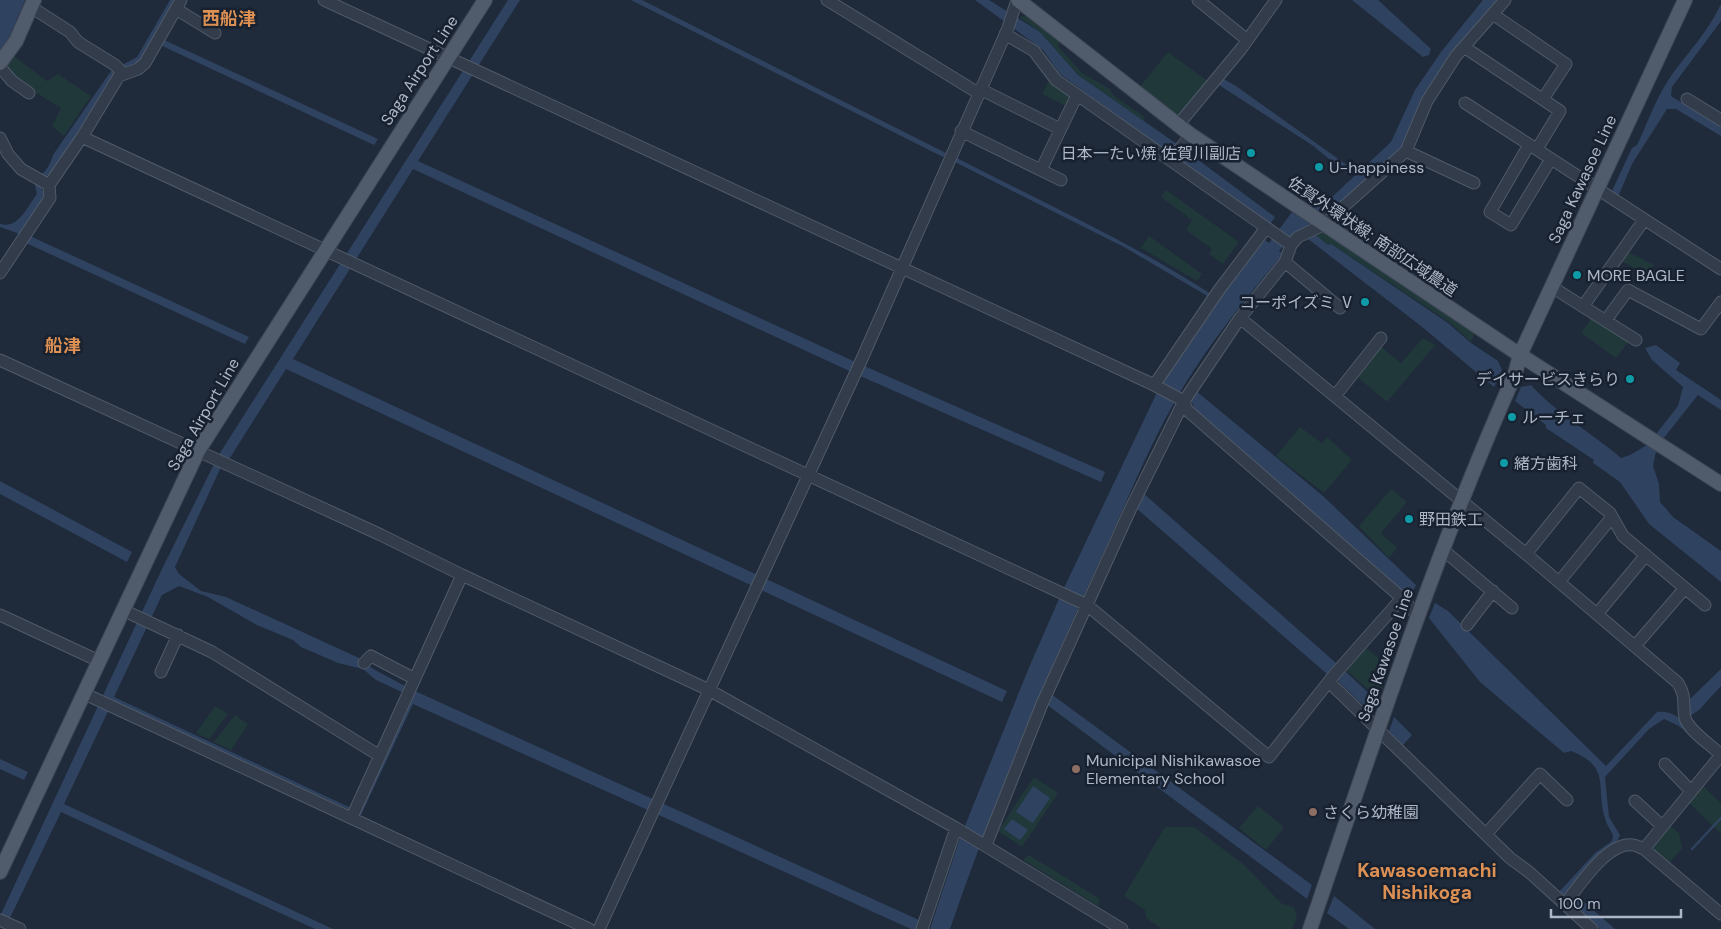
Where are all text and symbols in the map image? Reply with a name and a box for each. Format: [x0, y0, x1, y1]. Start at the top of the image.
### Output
district label: 西船津 [202, 7, 256, 31]
street label: Saga Airport Line [376, 11, 463, 129]
street label: Saga Kawasoe Line [1543, 112, 1621, 247]
place label: 日本一たい焼 佐賀川副店 [1061, 143, 1241, 164]
marker: 日本一たい焼 佐賀川副店 [1245, 147, 1257, 159]
place label: U-happiness [1329, 157, 1424, 178]
marker: U-happiness [1313, 161, 1325, 173]
street label: 佐賀外環状線; 南部広域農道 [1284, 172, 1461, 301]
place label: MORE BAGLE [1587, 265, 1685, 286]
marker: MORE BAGLE [1571, 269, 1583, 281]
place label: コーポイズミ Ⅴ [1239, 292, 1355, 313]
marker: コーポイズミ Ⅴ [1359, 296, 1371, 308]
district label: 船津 [45, 334, 81, 358]
street label: Saga Airport Line [163, 354, 244, 474]
place label: デイサービスきらり [1476, 369, 1620, 390]
marker: デイサービスきらり [1624, 373, 1636, 385]
place label: ルーチェ [1522, 407, 1586, 428]
marker: ルーチェ [1506, 411, 1518, 423]
place label: 緒方歯科 [1514, 453, 1578, 474]
marker: 緒方歯科 [1498, 457, 1510, 469]
place label: 野田鉄工 [1419, 509, 1483, 530]
marker: 野田鉄工 [1403, 513, 1415, 525]
street label: Saga Kawasoe Line [1353, 586, 1418, 725]
place label: Municipal Nishikawasoe Elementary School [1086, 750, 1261, 789]
marker: Municipal Nishikawasoe Elementary School [1070, 763, 1082, 775]
place label: さくら幼稚園 [1323, 802, 1419, 823]
marker: さくら幼稚園 [1307, 806, 1319, 818]
district label: Kawasoemachi Nishikoga [1357, 858, 1497, 905]
scale bar [1551, 886, 1681, 918]
text: 100 m [1558, 894, 1601, 914]

